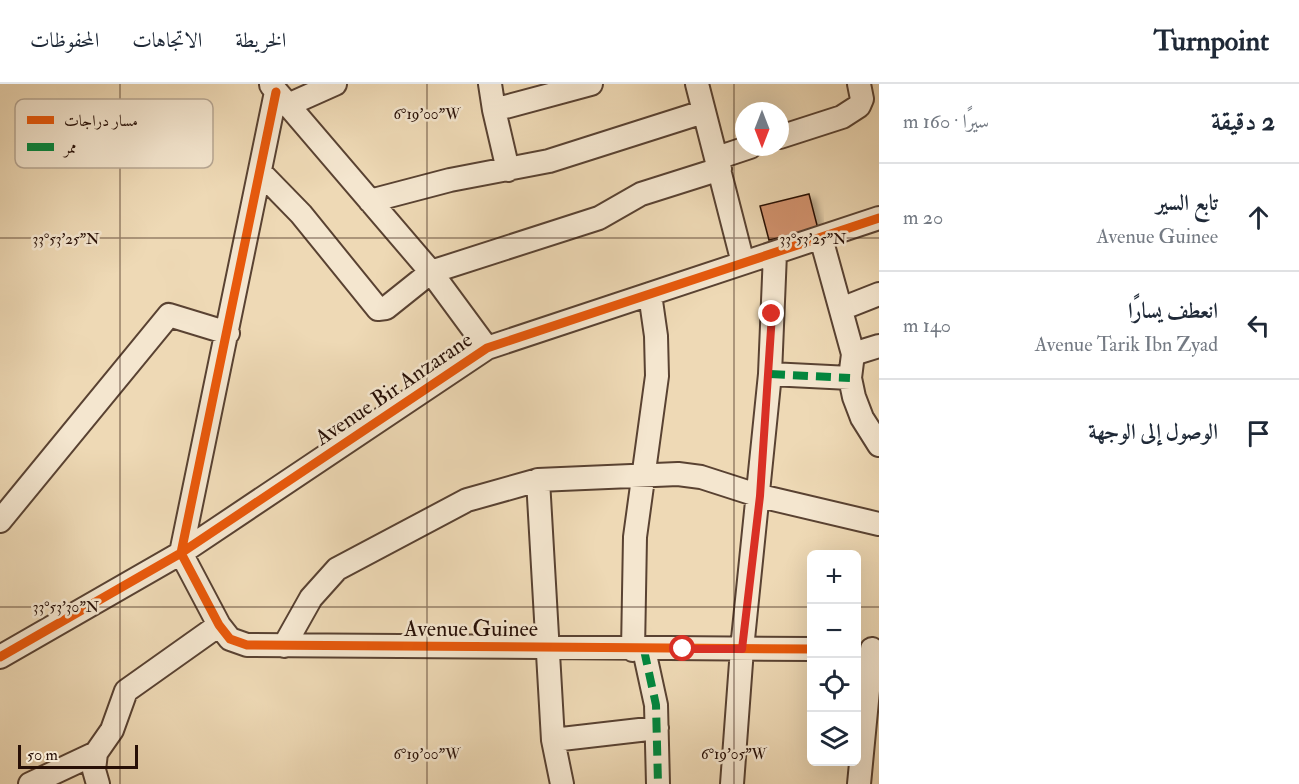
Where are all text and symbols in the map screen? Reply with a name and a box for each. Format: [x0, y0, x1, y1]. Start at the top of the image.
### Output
text: Turnpoint [1154, 24, 1269, 59]
text: المحفوظات [30, 27, 99, 54]
text: الاتجاهات [132, 27, 202, 54]
text: الخريطة [235, 27, 286, 54]
legend [15, 99, 213, 168]
north arrow [735, 102, 789, 156]
text: 6°19'00"W [394, 105, 461, 124]
text: 2 دقيقة [1211, 106, 1275, 138]
text: سيرًا · 160 m [903, 109, 989, 134]
text: مسار دراجات [64, 111, 138, 131]
text: ممر [62, 138, 77, 158]
text: تابع السير [1156, 189, 1218, 217]
icon: ahead [1242, 201, 1275, 234]
text: 20 m [903, 205, 943, 230]
text: Avenue Guinee [1096, 224, 1218, 249]
text: 33°53'25"N [32, 230, 100, 249]
text: 33°53'25"N [779, 230, 847, 249]
text: انعطف يسارًا [1128, 297, 1218, 325]
route end [758, 300, 784, 326]
icon: left [1242, 309, 1275, 342]
text: 140 m [903, 313, 951, 338]
street label: Avenue Bir Anzarane [309, 326, 478, 452]
text: Avenue Tarik Ibn Zyad [1035, 332, 1218, 357]
icon: arrive [1242, 417, 1275, 450]
text: الوصول إلى الوجهة [1088, 418, 1218, 446]
map controls [807, 550, 861, 766]
button: + [807, 550, 861, 604]
text: 33°53'30"N [33, 598, 100, 617]
button: − [807, 604, 861, 658]
street label: Avenue Guinee [403, 615, 538, 643]
route start [669, 635, 695, 661]
button: locate [807, 658, 861, 712]
button: layers [807, 712, 861, 766]
scale bar [18, 742, 138, 770]
text: 50 m [27, 745, 58, 765]
text: 6°19'00"W [394, 745, 461, 764]
text: 6°19'05"W [701, 745, 768, 764]

